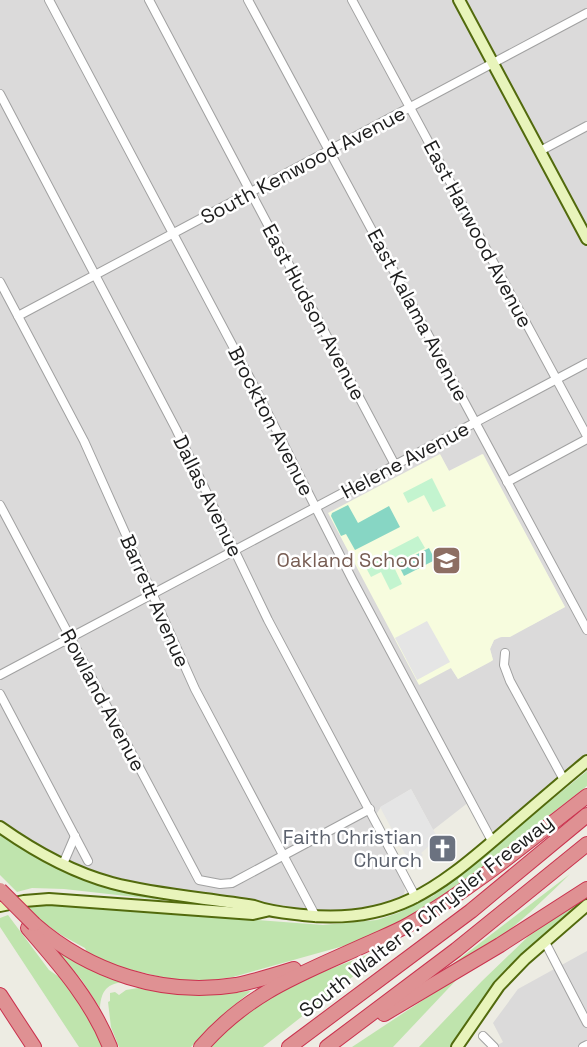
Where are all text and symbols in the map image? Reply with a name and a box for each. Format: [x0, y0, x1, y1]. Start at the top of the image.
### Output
street label: South Kenwood Avenue [196, 100, 410, 230]
street label: East Harwood Avenue [418, 136, 538, 332]
street label: East Hudson Avenue [256, 219, 372, 405]
street label: East Kalama Avenue [362, 224, 474, 406]
street label: Brockton Avenue [222, 342, 320, 500]
street label: Helene Avenue [337, 415, 473, 505]
street label: Dallas Avenue [167, 431, 249, 561]
street label: Barrett Avenue [114, 531, 196, 671]
school or university icon: Oakland School [430, 544, 462, 576]
place label: Oakland School [277, 547, 425, 573]
street label: Rowland Avenue [54, 624, 152, 776]
street label: South Walter P. Chrysler Freeway [294, 809, 558, 1023]
place label: Faith Christian Church [283, 824, 422, 873]
church icon: Faith Christian Church [427, 832, 459, 864]

